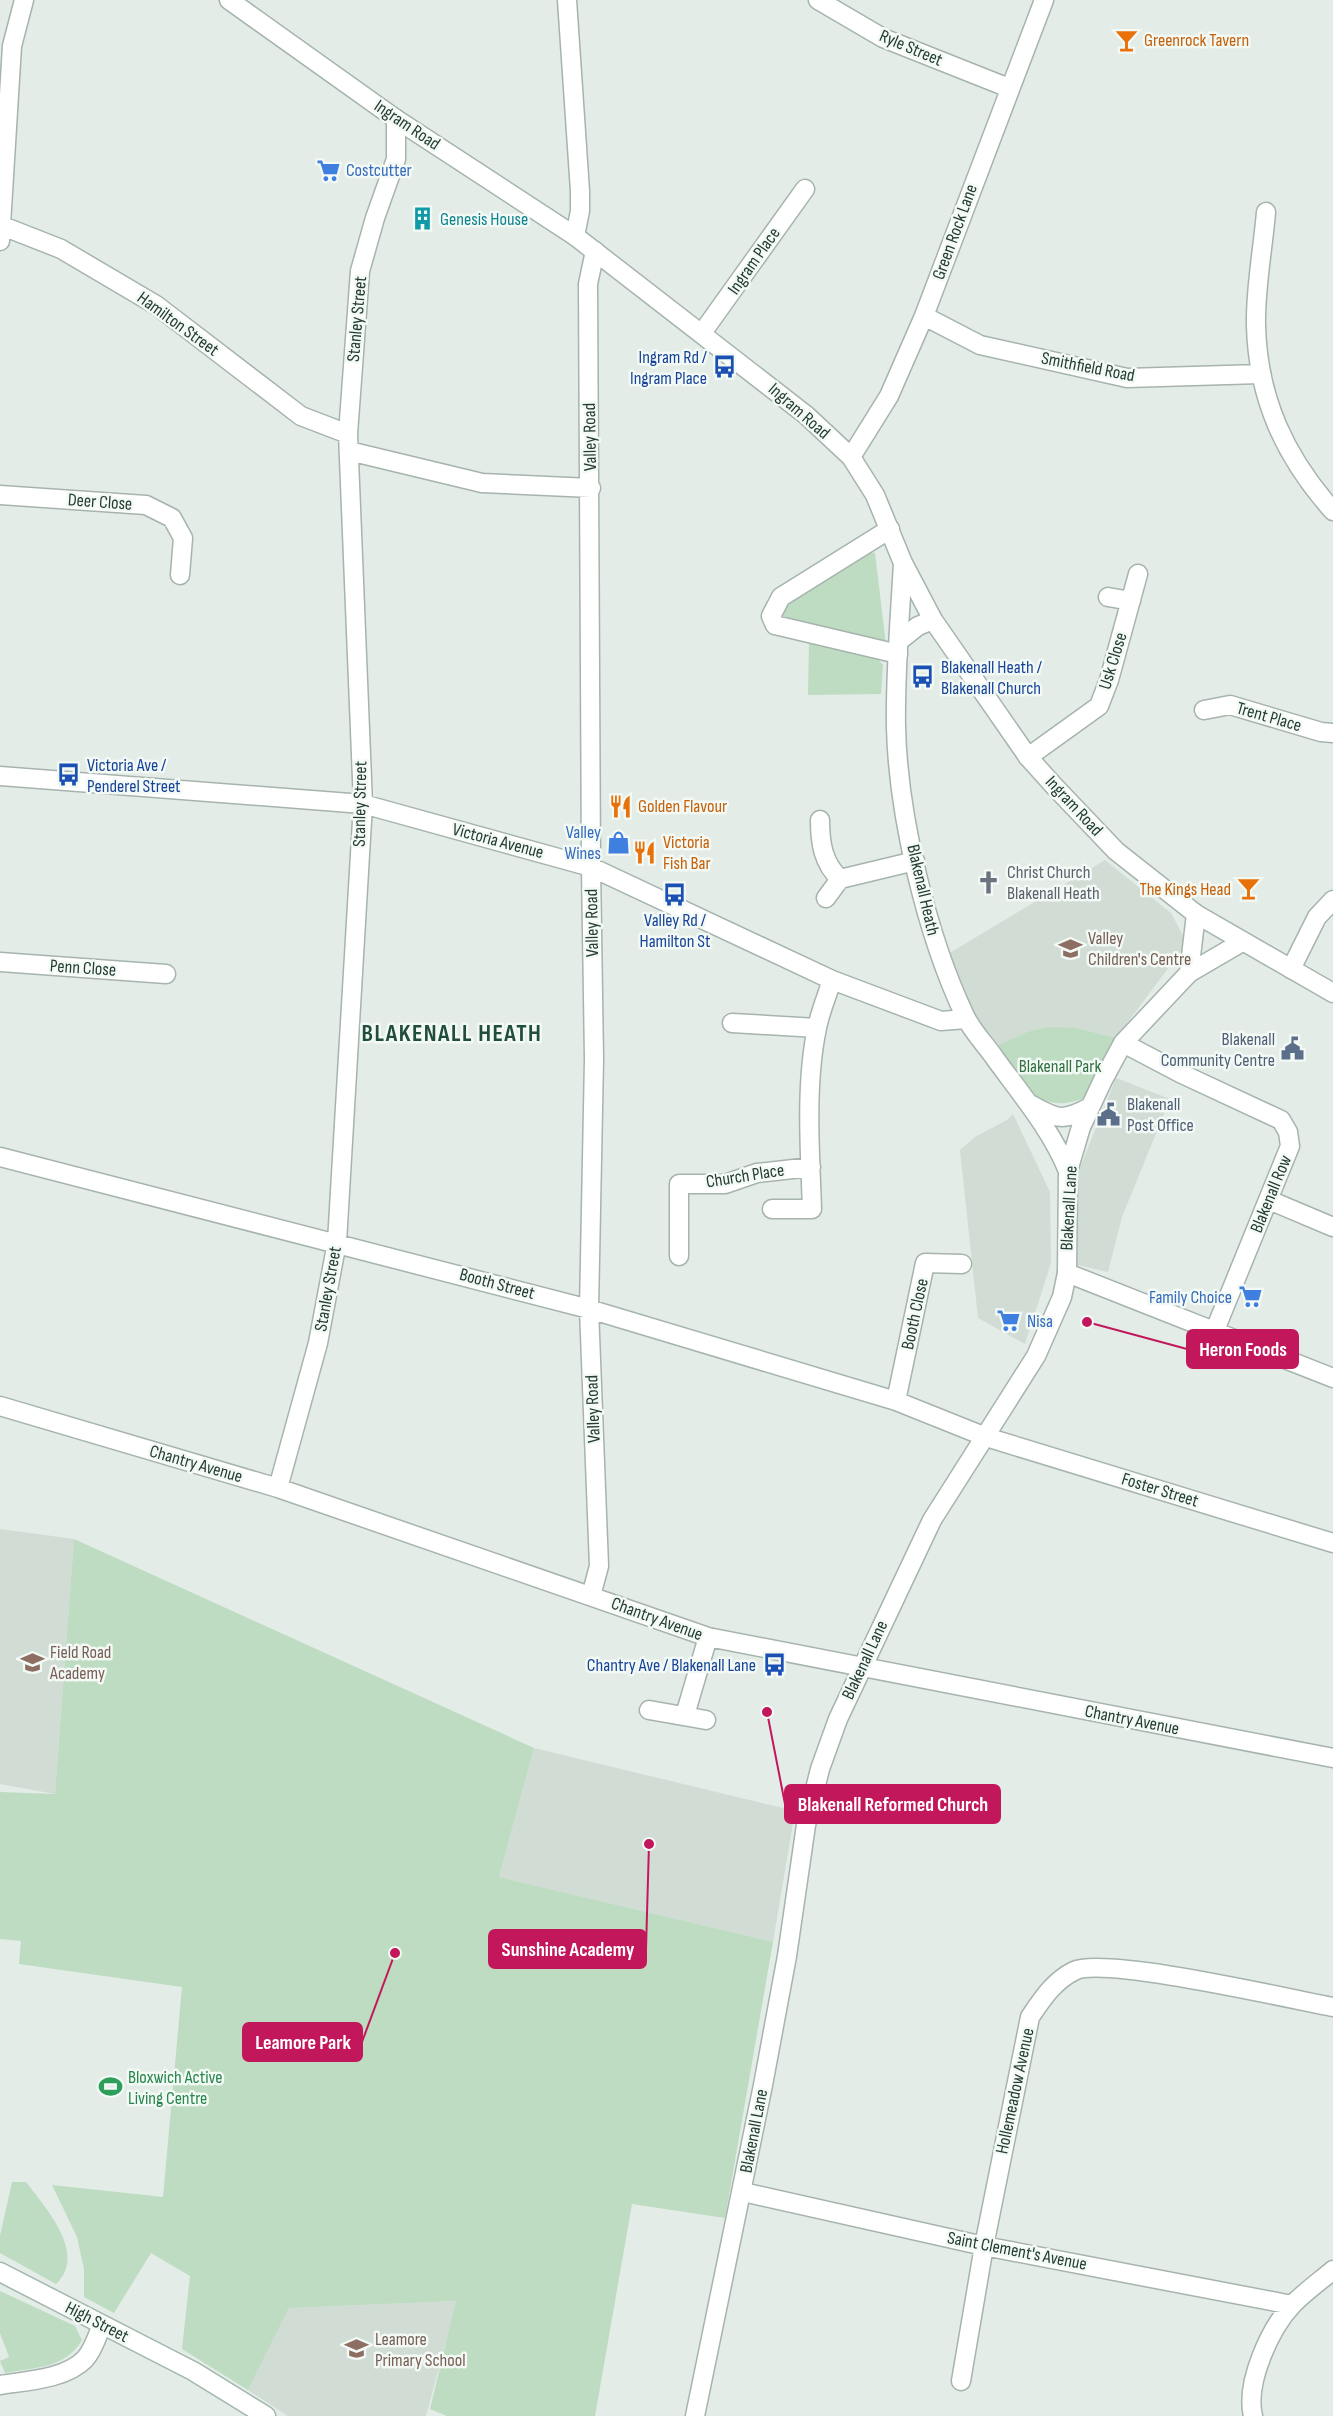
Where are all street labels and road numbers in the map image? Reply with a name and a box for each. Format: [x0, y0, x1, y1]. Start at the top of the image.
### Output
street label: Ryle Street [876, 25, 946, 71]
street label: Ingram Road [370, 95, 444, 155]
street label: Green Rock Lane [928, 181, 982, 283]
street label: Ingram Place [723, 223, 785, 299]
street label: Stanley Street [343, 275, 371, 363]
street label: Hamilton Street [133, 287, 223, 361]
street label: Smithfield Road [1040, 348, 1136, 386]
street label: Ingram Road [764, 379, 834, 443]
street label: Valley Road [579, 403, 601, 471]
street label: Deer Close [67, 489, 133, 515]
street label: Usk Close [1094, 630, 1132, 692]
street label: Trent Place [1234, 698, 1304, 736]
street label: Stanley Street [349, 760, 371, 847]
street label: Ingram Road [1041, 772, 1107, 840]
street label: Victoria Avenue [450, 819, 546, 863]
street label: Blakenall Heath [902, 842, 944, 938]
street label: Valley Road [581, 889, 603, 957]
street label: Penn Close [49, 955, 117, 981]
street label: Blakenall Row [1246, 1152, 1296, 1236]
street label: Church Place [704, 1159, 786, 1193]
street label: Blakenall Lane [1056, 1165, 1082, 1251]
street label: Stanley Street [310, 1244, 346, 1333]
street label: Booth Street [457, 1264, 537, 1304]
street label: Booth Close [897, 1276, 933, 1352]
street label: Valley Road [581, 1375, 605, 1443]
street label: Chantry Avenue [147, 1441, 245, 1487]
street label: Foster Street [1119, 1468, 1201, 1512]
street label: Chantry Avenue [608, 1593, 706, 1645]
street label: Blakenall Lane [838, 1617, 892, 1703]
street label: Chantry Avenue [1083, 1701, 1181, 1739]
street label: Hollemeadow Avenue [991, 2026, 1039, 2156]
street label: Blakenall Lane [736, 2087, 772, 2175]
street label: Saint Clement's Avenue [945, 2227, 1089, 2275]
street label: High Street [62, 2297, 133, 2347]

